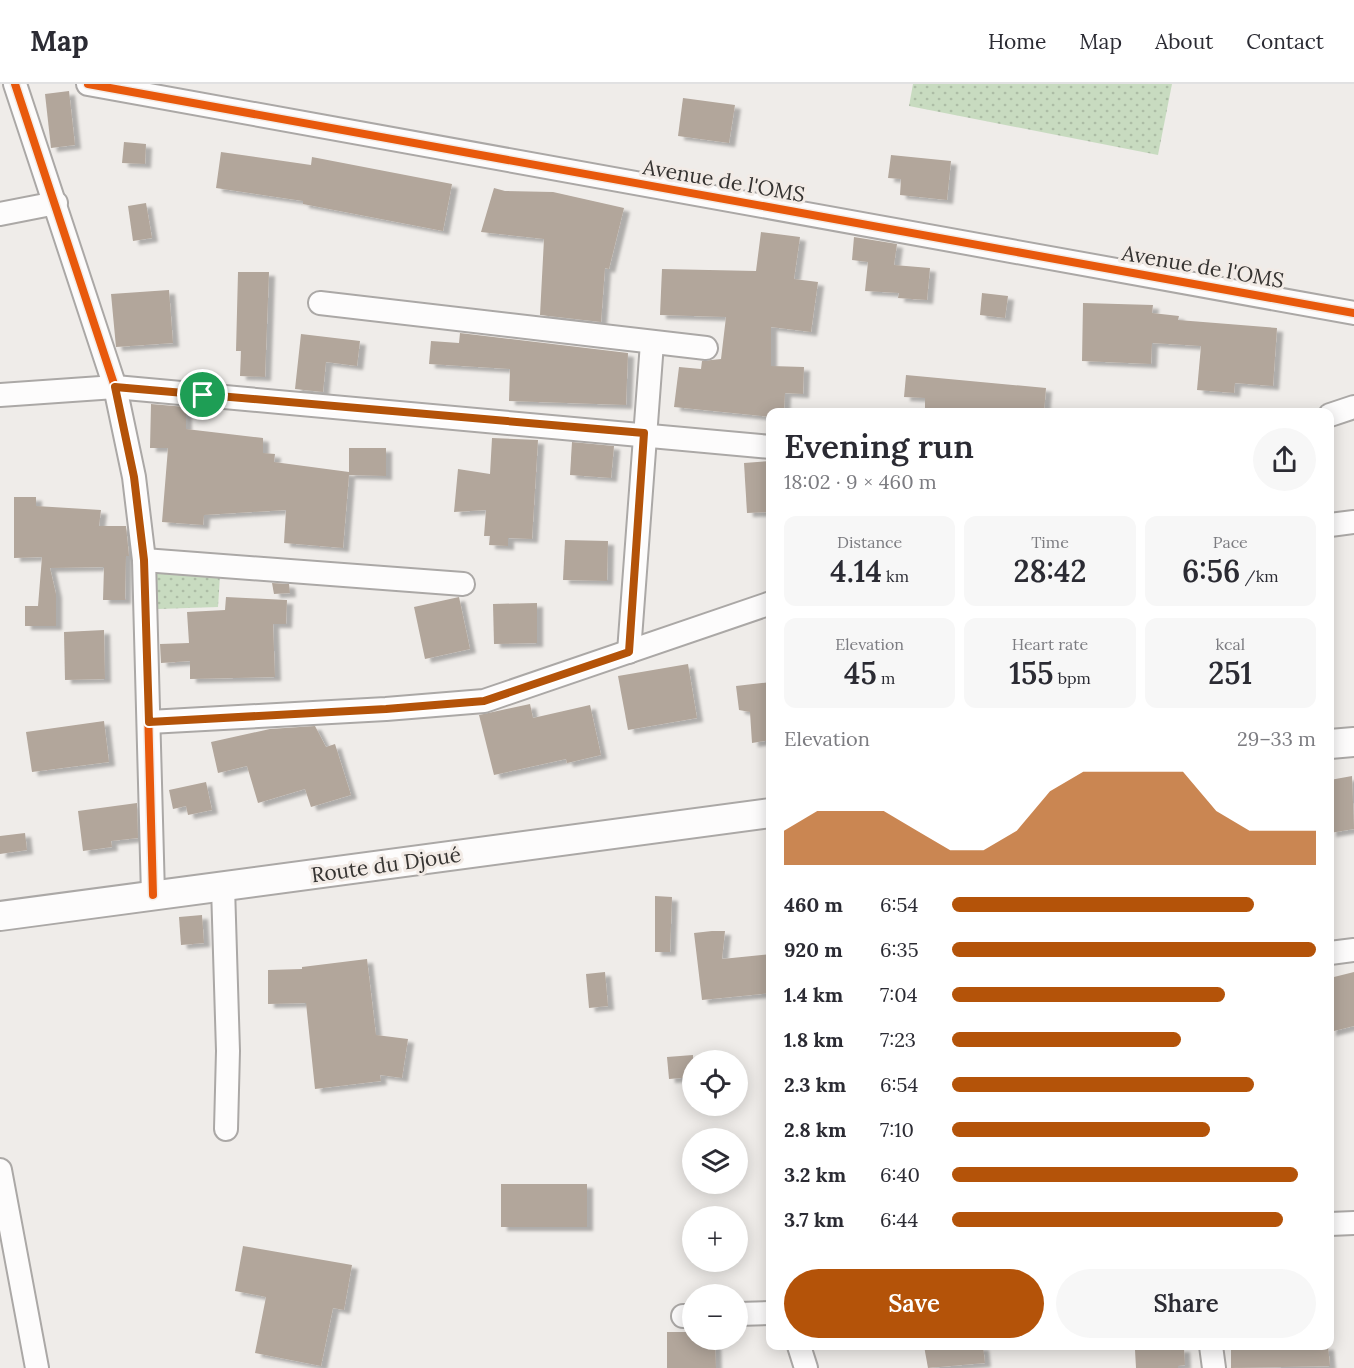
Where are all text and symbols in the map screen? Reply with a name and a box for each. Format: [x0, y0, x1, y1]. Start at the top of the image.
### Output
text: Map [30, 23, 89, 59]
text: Home [988, 28, 1046, 55]
text: Map [1079, 28, 1122, 55]
text: About [1155, 28, 1213, 55]
text: Contact [1246, 28, 1324, 55]
street label: Avenue de l'OMS [640, 153, 807, 208]
street label: Avenue de l'OMS [1119, 239, 1286, 294]
pin [177, 369, 228, 420]
icon: arrive [186, 378, 219, 411]
text: Evening run [784, 425, 974, 467]
button: share [1253, 428, 1316, 491]
text: 18:02 · 9 × 460 m [784, 469, 937, 494]
text: Distance [837, 532, 902, 552]
text: Time [1031, 532, 1069, 552]
text: Pace [1213, 532, 1248, 552]
text: 4.14 [830, 552, 882, 590]
text: 28:42 [1014, 552, 1086, 590]
text: 6:56 [1182, 552, 1240, 590]
text: km [882, 566, 909, 586]
text: /km [1240, 566, 1279, 586]
text: Elevation [835, 634, 904, 654]
text: Heart rate [1012, 634, 1088, 654]
text: kcal [1216, 634, 1245, 654]
text: 45 [844, 654, 877, 692]
text: 155 [1009, 654, 1053, 692]
text: 251 [1208, 654, 1252, 692]
text: m [877, 668, 895, 688]
text: bpm [1053, 668, 1091, 688]
text: Elevation [784, 726, 870, 751]
text: 29–33 m [1237, 726, 1316, 751]
street label: Route du Djoué [309, 841, 462, 888]
text: 460 m [784, 892, 843, 917]
text: 6:54 [880, 892, 918, 917]
text: 920 m [784, 937, 843, 962]
text: 6:35 [880, 937, 919, 962]
text: 1.4 km [784, 982, 843, 1007]
text: 7:04 [880, 982, 917, 1007]
text: 1.8 km [784, 1027, 844, 1052]
text: 7:23 [880, 1027, 916, 1052]
map controls [682, 1050, 748, 1350]
button: locate [682, 1050, 748, 1116]
text: 2.3 km [784, 1072, 846, 1097]
text: 6:54 [880, 1072, 918, 1097]
text: 2.8 km [784, 1117, 846, 1142]
text: 7:10 [880, 1117, 914, 1142]
button: layers [682, 1128, 748, 1194]
text: 3.2 km [784, 1162, 846, 1187]
text: 6:40 [880, 1162, 920, 1187]
button: + [682, 1206, 748, 1272]
text: 3.7 km [784, 1207, 844, 1232]
text: 6:44 [880, 1207, 918, 1232]
button: Save [784, 1269, 1044, 1338]
button: Share [1056, 1269, 1316, 1338]
button: − [682, 1284, 748, 1350]

